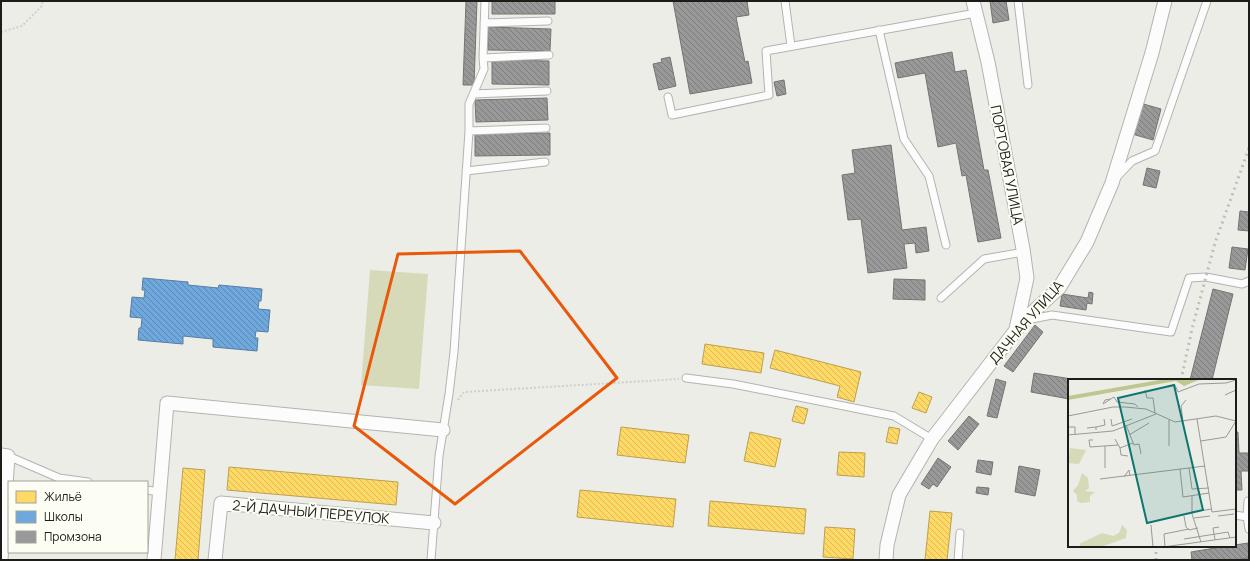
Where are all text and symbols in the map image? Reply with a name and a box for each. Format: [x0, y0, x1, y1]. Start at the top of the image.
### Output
street label: ПОРТОВАЯ УЛИЦА [987, 103, 1028, 227]
street label: ДАЧНАЯ УЛИЦА [984, 276, 1067, 367]
inset map [1068, 379, 1236, 547]
legend [8, 481, 148, 553]
text: Жильё [44, 488, 82, 505]
street label: 2-Й ДАЧНЫЙ ПЕРЕУЛОК [232, 495, 391, 528]
text: Школы [44, 508, 83, 525]
text: Промзона [44, 528, 102, 545]

